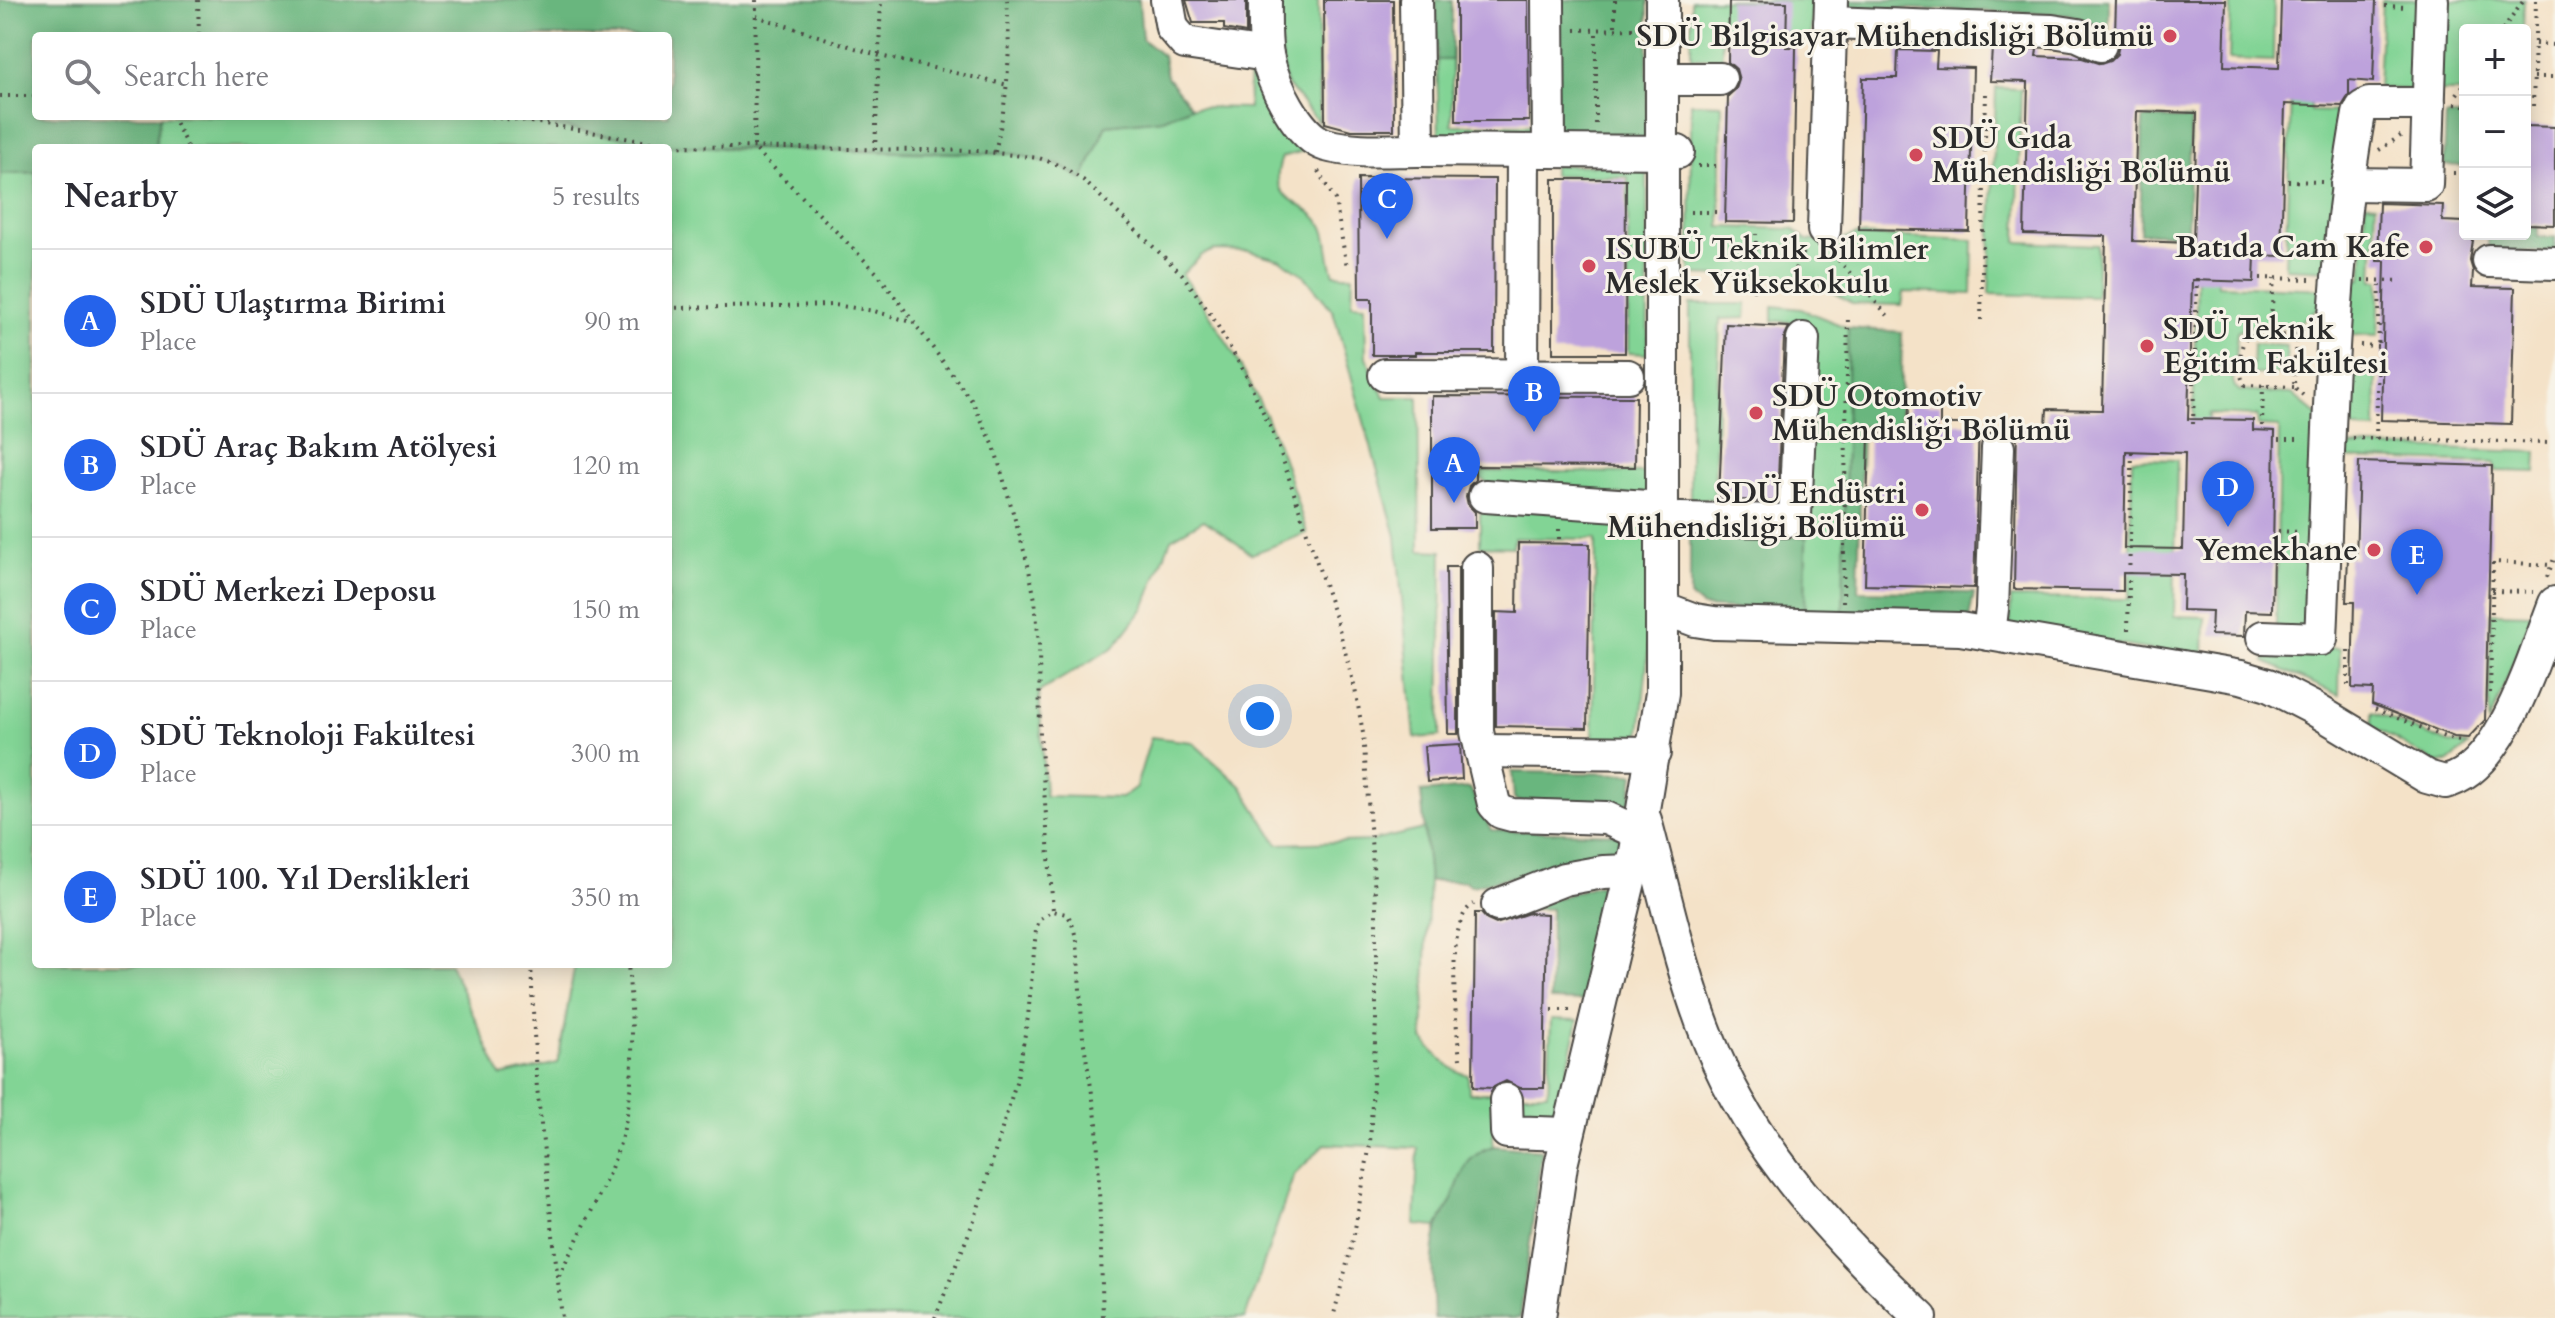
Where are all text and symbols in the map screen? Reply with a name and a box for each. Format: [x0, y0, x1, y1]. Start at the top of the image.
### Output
place label: SDÜ Bilgisayar Mühendisliği Bölümü [1636, 16, 2154, 57]
map controls [2459, 24, 2531, 240]
button: + [2459, 24, 2531, 96]
marker: SDÜ Bilgisayar Mühendisliği Bölümü [2161, 27, 2179, 45]
search box [32, 32, 672, 120]
icon: search [60, 54, 104, 98]
text: Search here [124, 56, 269, 97]
button: − [2459, 96, 2531, 168]
place label: SDÜ Gıda Mühendisliği Bölümü [1932, 118, 2231, 193]
marker: SDÜ Gıda Mühendisliği Bölümü [1907, 146, 1925, 164]
button: layers [2459, 168, 2531, 240]
text: Nearby [64, 173, 179, 219]
pin: C [1361, 173, 1413, 239]
text: 5 results [552, 179, 640, 214]
place label: Batıda Cam Kafe [2175, 227, 2410, 268]
place label: ISUBÜ Teknik Bilimler Meslek Yüksekokulu [1605, 229, 1929, 304]
marker: Batıda Cam Kafe [2417, 238, 2435, 256]
marker: ISUBÜ Teknik Bilimler Meslek Yüksekokulu [1580, 257, 1598, 275]
text: SDÜ Ulaştırma Birimi [140, 283, 446, 324]
text: A [80, 304, 100, 339]
text: 90 m [584, 304, 640, 339]
place label: SDÜ Teknik Eğitim Fakültesi [2163, 309, 2388, 384]
text: Place [140, 324, 197, 359]
marker: SDÜ Teknik Eğitim Fakültesi [2138, 337, 2156, 355]
pin: B [1508, 366, 1560, 432]
place label: SDÜ Otomotiv Mühendisliği Bölümü [1772, 376, 2071, 451]
marker: SDÜ Otomotiv Mühendisliği Bölümü [1747, 404, 1765, 422]
text: SDÜ Araç Bakım Atölyesi [140, 427, 497, 468]
pin: A [1428, 437, 1480, 503]
text: B [81, 448, 99, 483]
text: 120 m [571, 448, 640, 483]
pin: D [2202, 461, 2254, 527]
text: Place [140, 468, 197, 503]
place label: SDÜ Endüstri Mühendisliği Bölümü [1607, 473, 1906, 548]
marker: SDÜ Endüstri Mühendisliği Bölümü [1913, 501, 1931, 519]
pin: E [2391, 529, 2443, 595]
place label: Yemekhane [2196, 530, 2358, 571]
marker: Yemekhane [2365, 541, 2383, 559]
text: SDÜ Merkezi Deposu [140, 571, 437, 612]
text: C [80, 592, 100, 627]
text: 150 m [571, 592, 640, 627]
text: Place [140, 612, 197, 647]
your location [1240, 696, 1280, 736]
text: SDÜ Teknoloji Fakültesi [140, 715, 475, 756]
text: D [79, 736, 101, 771]
text: 300 m [571, 736, 640, 771]
text: Place [140, 756, 197, 791]
text: SDÜ 100. Yıl Derslikleri [140, 859, 470, 900]
text: E [82, 880, 98, 915]
text: 350 m [571, 880, 640, 915]
text: Place [140, 900, 197, 935]

